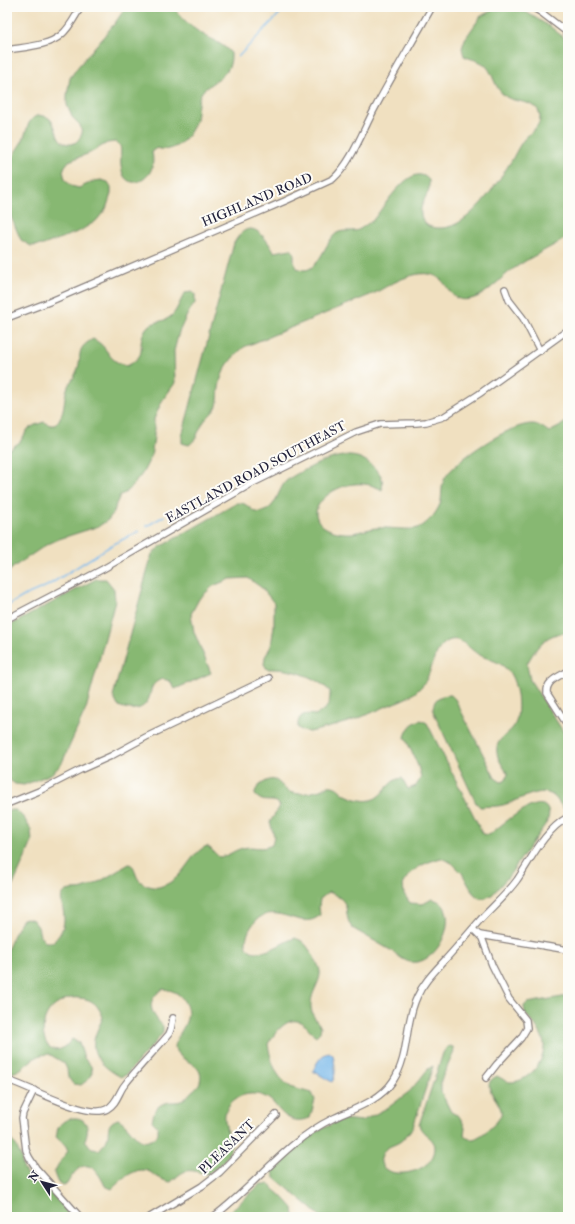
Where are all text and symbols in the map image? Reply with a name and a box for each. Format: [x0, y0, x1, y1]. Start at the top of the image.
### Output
street label: HIGHLAND ROAD [199, 169, 315, 231]
street label: EASTLAND ROAD SOUTHEAST [163, 417, 349, 526]
street label: PLEASANT [196, 1116, 259, 1178]
north arrow [22, 1162, 62, 1202]
text: N [26, 1168, 43, 1185]

